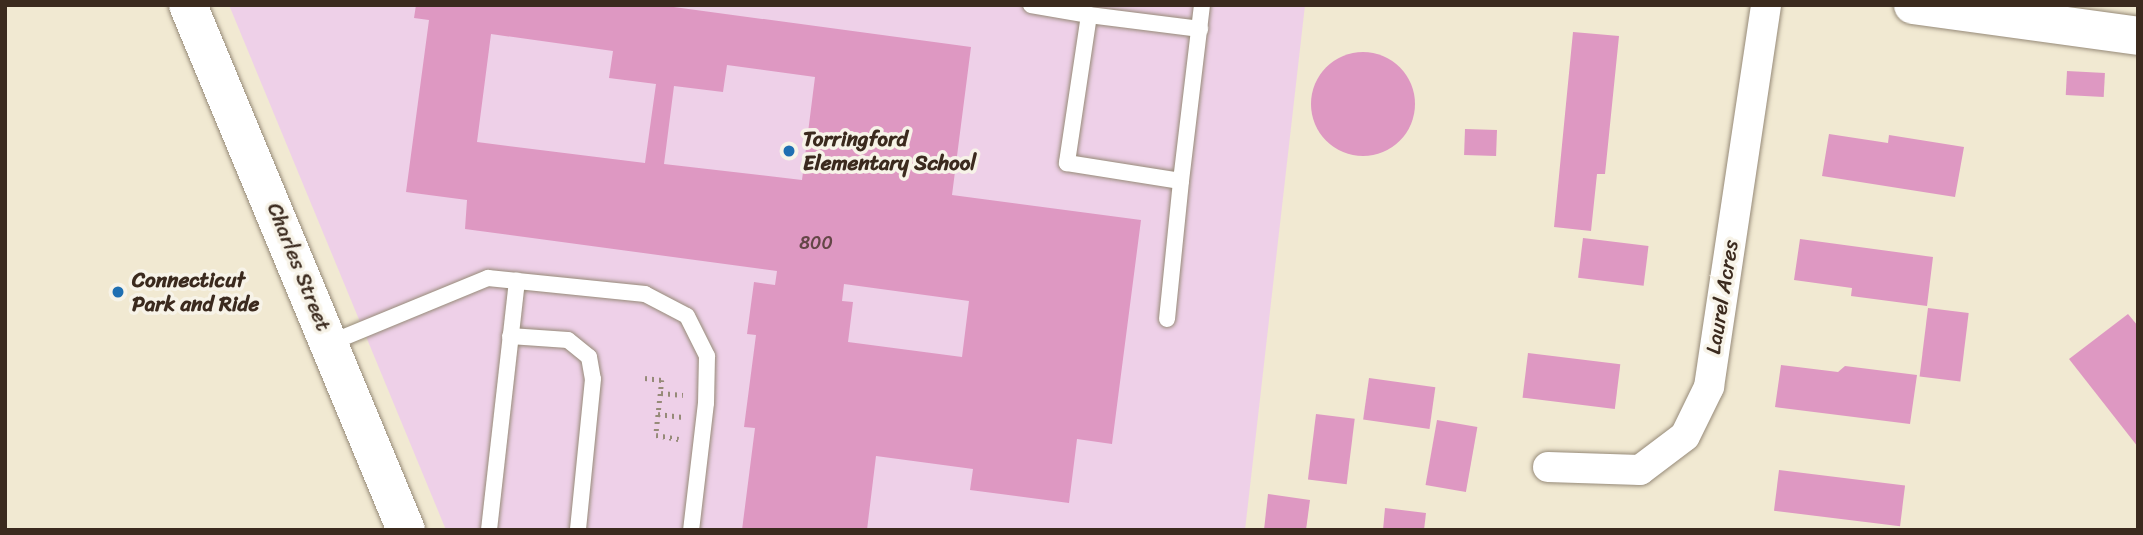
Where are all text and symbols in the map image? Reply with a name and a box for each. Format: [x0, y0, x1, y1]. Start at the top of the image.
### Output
place label: Torringford Elementary School [803, 126, 976, 176]
marker: Torringford Elementary School [781, 143, 797, 159]
street label: Charles Street [262, 199, 336, 335]
house number: 800 [799, 232, 833, 254]
street label: Laurel Acres [1701, 239, 1743, 355]
place label: Connecticut Park and Ride [132, 267, 259, 317]
marker: Connecticut Park and Ride [110, 284, 126, 300]

